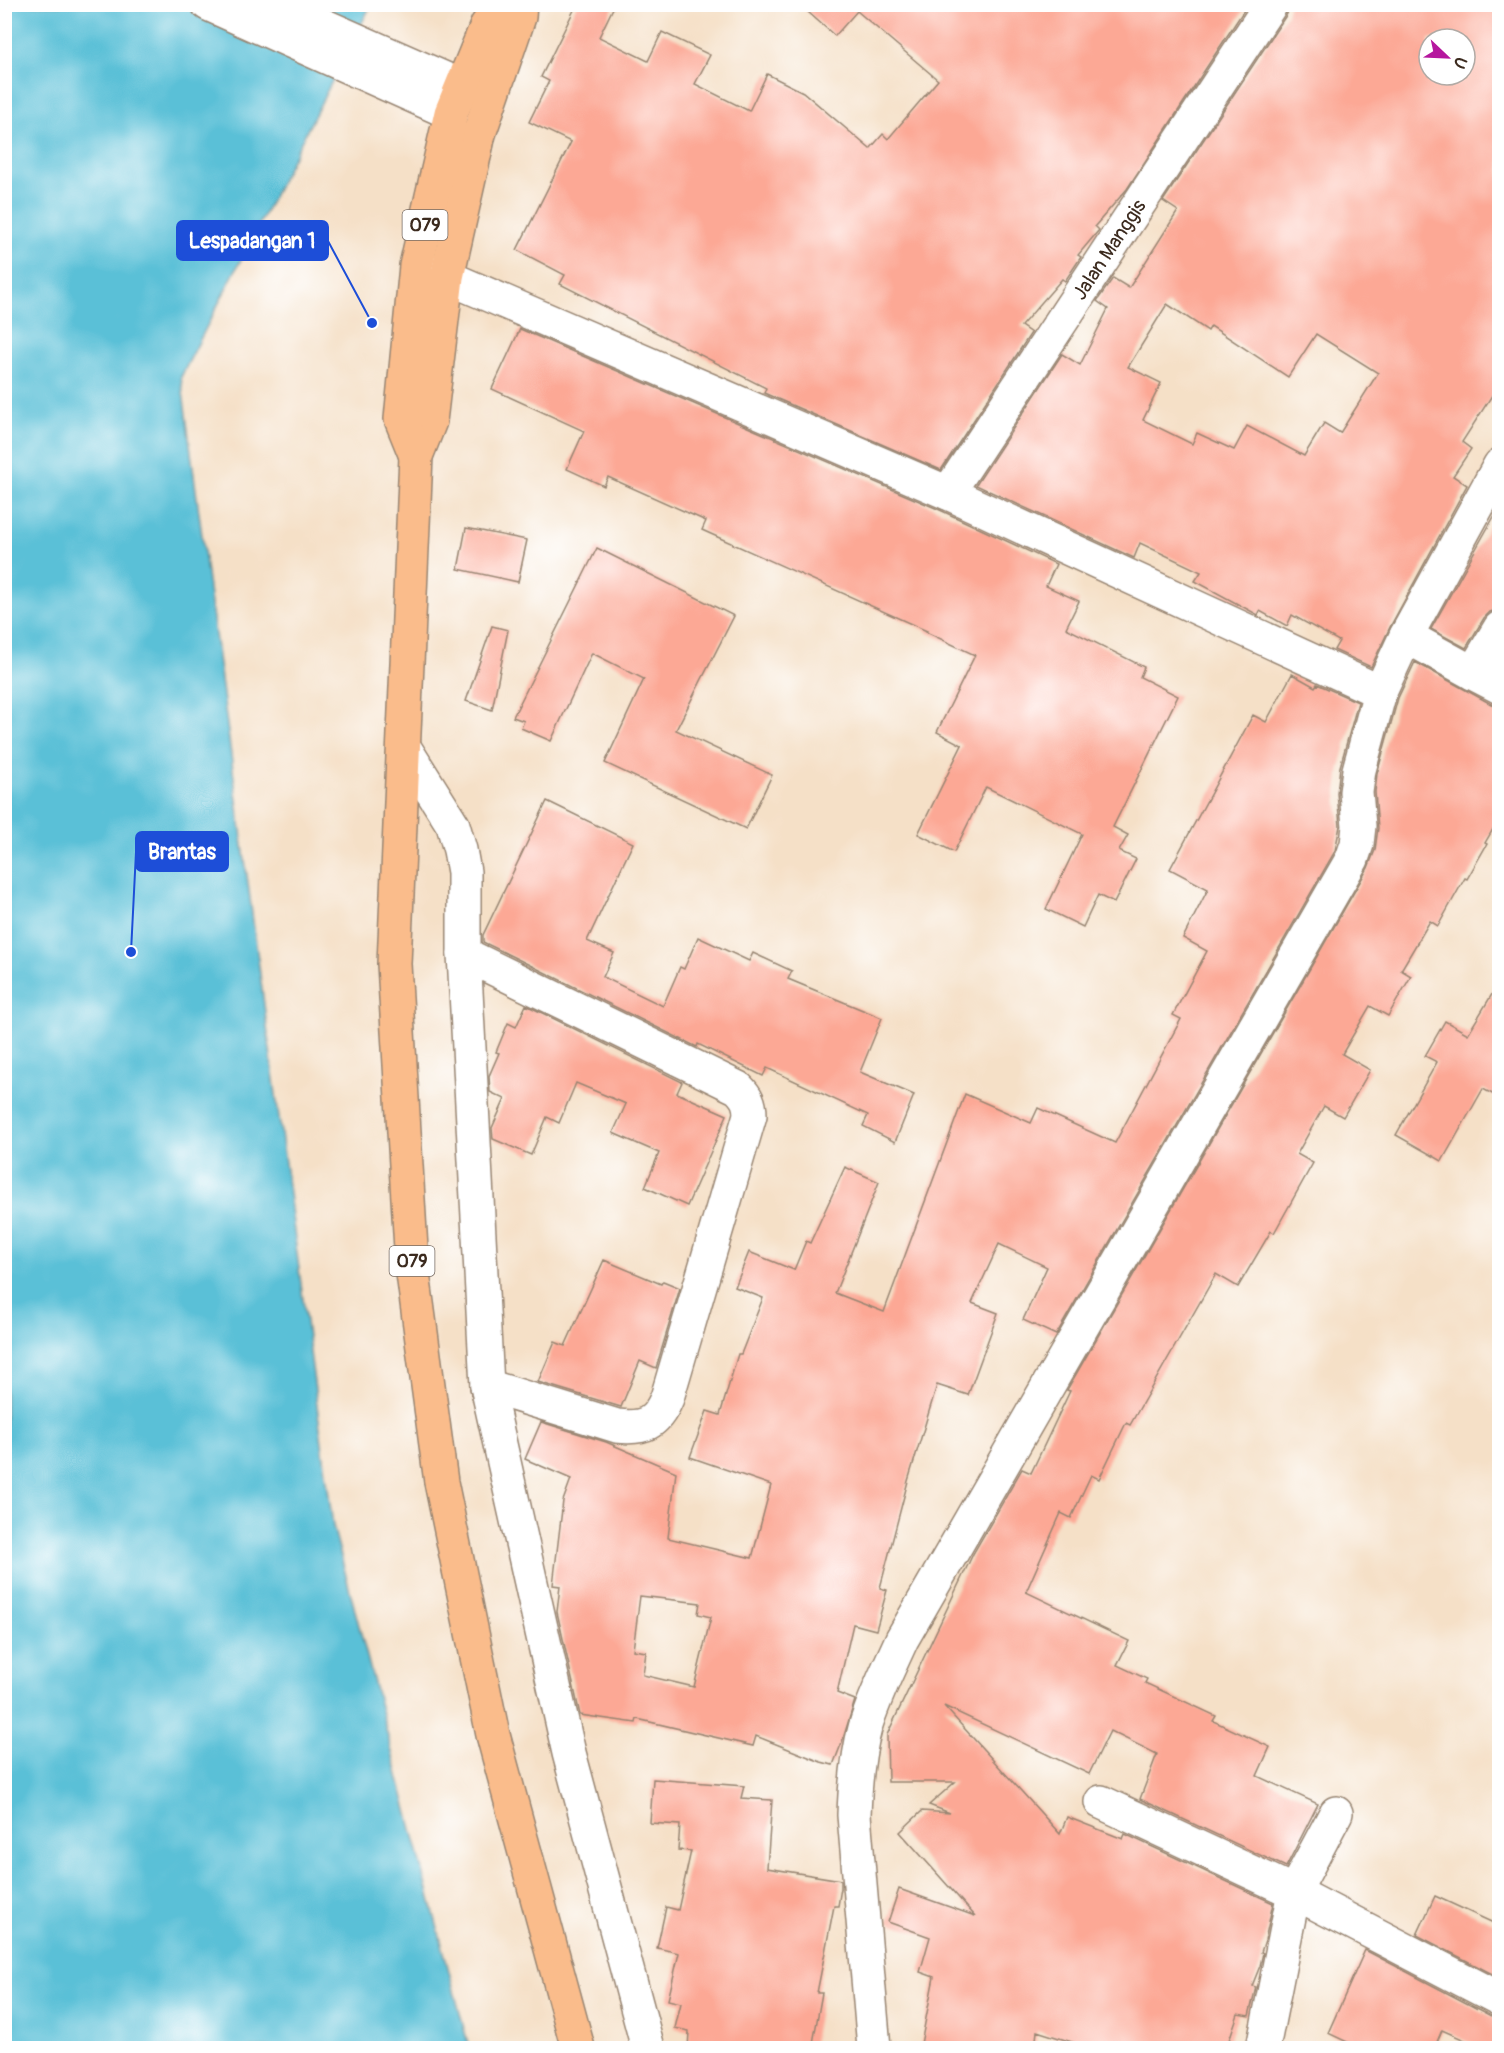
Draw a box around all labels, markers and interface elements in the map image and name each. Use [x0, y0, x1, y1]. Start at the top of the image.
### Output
north arrow [1417, 27, 1477, 87]
text: U [1448, 54, 1471, 72]
street label: Jalan Manggis [1067, 194, 1151, 304]
road number: 079 [402, 210, 448, 240]
callout: Lespadangan 1 [177, 221, 328, 260]
text: Lespadangan 1 [189, 228, 315, 255]
callout: Brantas [136, 832, 228, 871]
text: Brantas [148, 839, 217, 866]
road number: 079 [390, 1246, 434, 1276]

